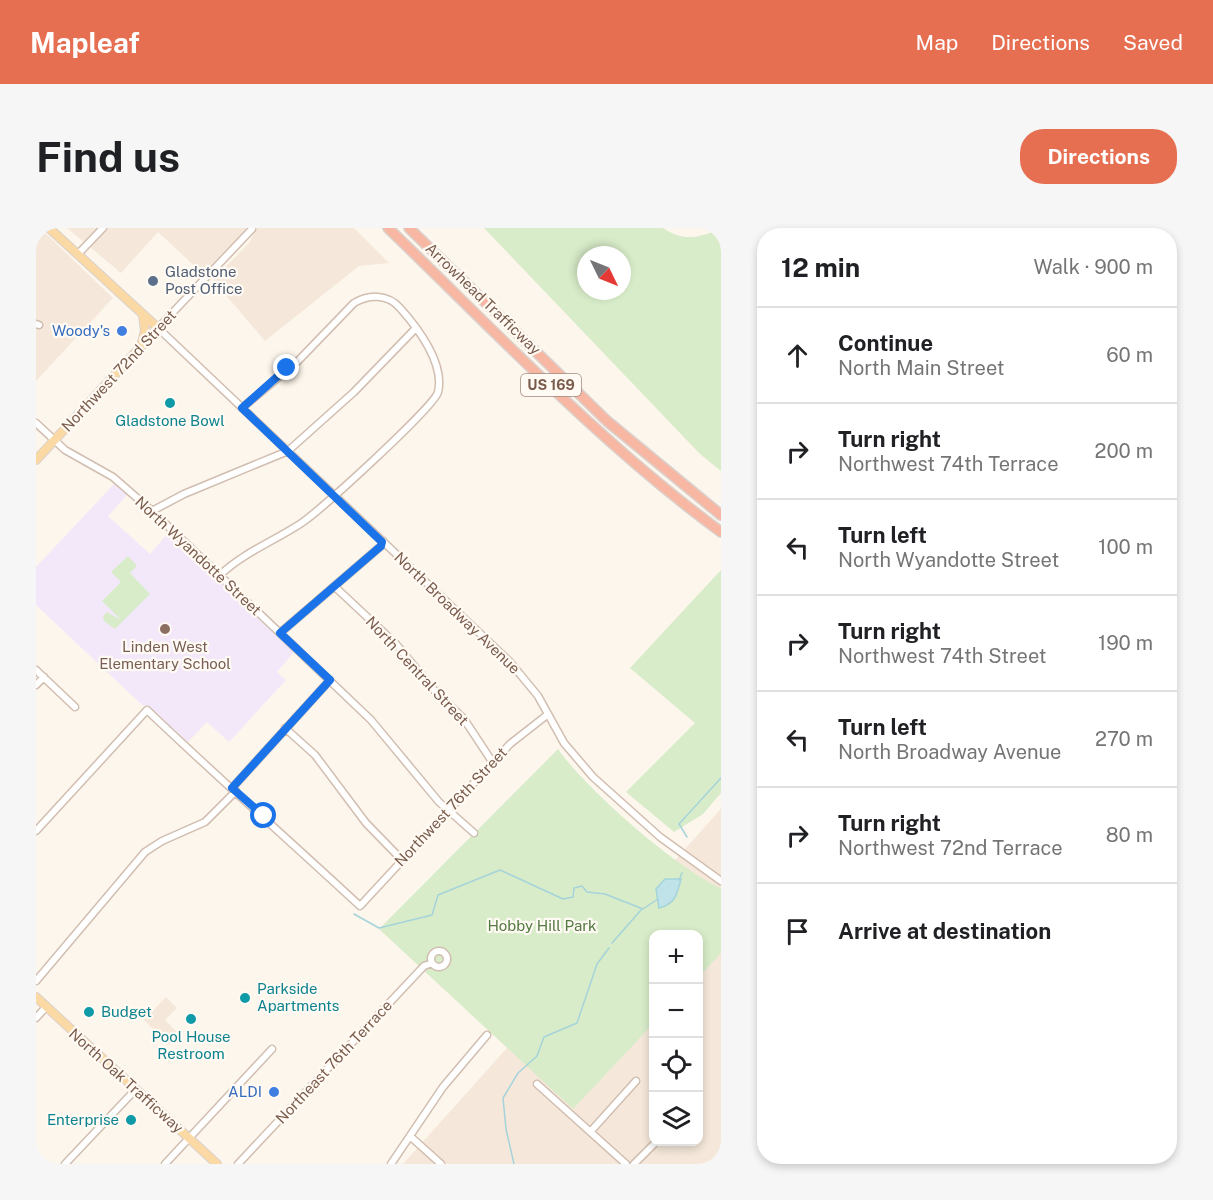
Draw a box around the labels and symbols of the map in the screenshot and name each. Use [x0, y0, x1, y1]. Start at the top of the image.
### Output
street label: Arrowhead Trafficway [422, 239, 544, 358]
north arrow [577, 246, 631, 300]
place label: Gladstone Post Office [165, 263, 243, 297]
marker: Gladstone Post Office [146, 274, 160, 288]
street label: Northwest 72nd Street [58, 306, 179, 435]
place label: Woody's [52, 322, 110, 339]
marker: Woody's [115, 324, 129, 338]
route end [273, 354, 299, 380]
road number: US 169 [521, 374, 581, 396]
marker: Gladstone Bowl [163, 396, 177, 410]
place label: Gladstone Bowl [115, 412, 225, 429]
street label: North Wyandotte Street [132, 493, 265, 619]
street label: North Broadway Avenue [391, 548, 524, 677]
street label: North Central Street [363, 613, 472, 729]
marker: Linden West Elementary School [158, 622, 172, 636]
place label: Linden West Elementary School [99, 638, 231, 672]
street label: Northwest 76th Street [391, 744, 510, 870]
route start [250, 802, 276, 828]
park label: Hobby Hill Park [487, 917, 597, 934]
place label: Parkside Apartments [257, 980, 339, 1014]
marker: Parkside Apartments [238, 991, 252, 1005]
street label: Northeast 76th Terrace [272, 997, 395, 1127]
place label: Budget [101, 1003, 152, 1020]
marker: Budget [82, 1005, 96, 1019]
marker: Pool House Restroom [184, 1012, 198, 1026]
street label: North Oak Trafficway [66, 1025, 187, 1136]
place label: Pool House Restroom [151, 1028, 231, 1062]
place label: ALDI [228, 1083, 262, 1100]
marker: ALDI [267, 1085, 281, 1099]
place label: Enterprise [47, 1111, 119, 1128]
marker: Enterprise [124, 1113, 138, 1127]

